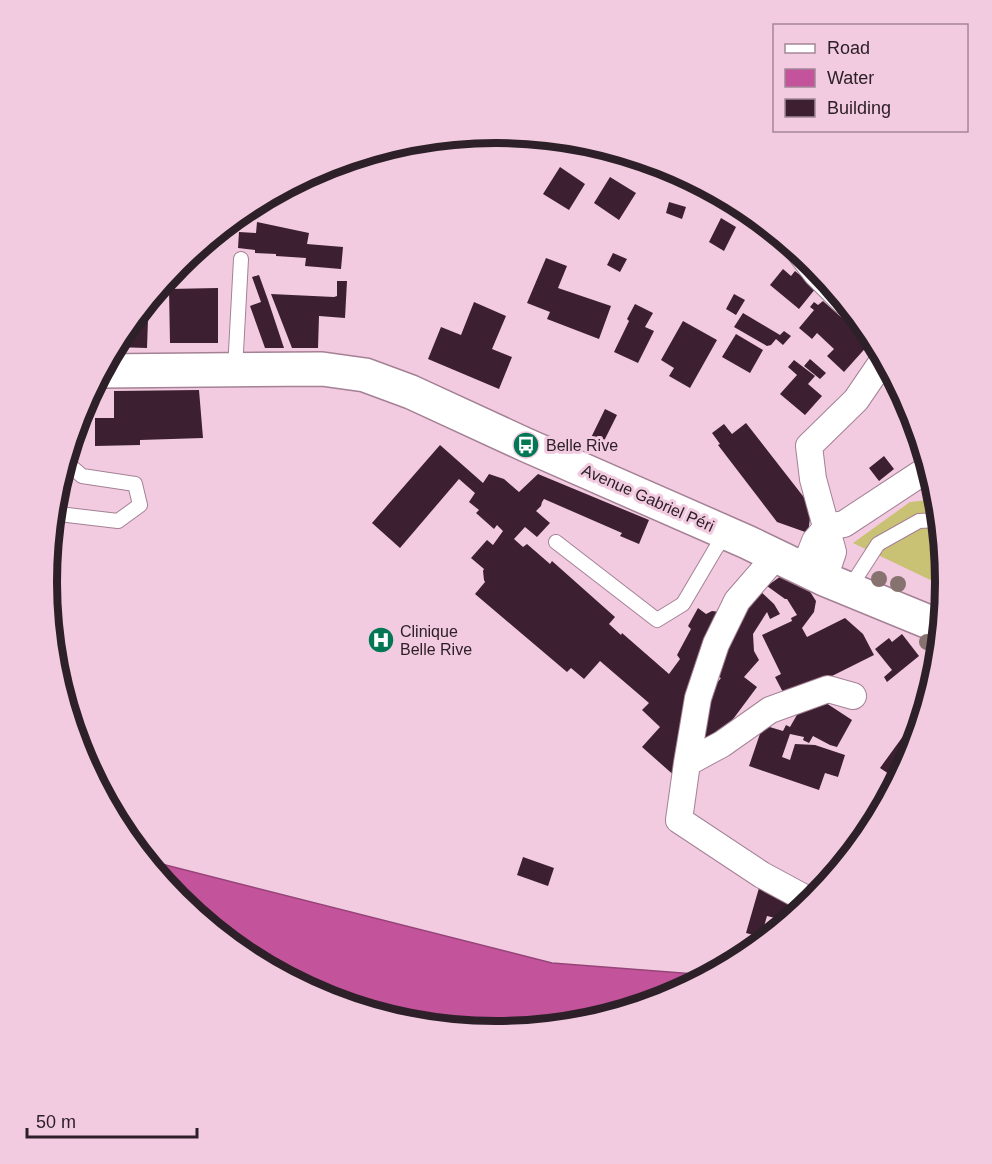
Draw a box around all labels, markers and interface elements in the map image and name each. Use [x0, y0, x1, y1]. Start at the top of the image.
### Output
legend [773, 24, 968, 132]
text: Road [827, 38, 870, 58]
text: Water [827, 68, 874, 88]
text: Building [827, 98, 891, 118]
bus stop icon: Belle Rive [511, 430, 541, 460]
place label: Belle Rive [546, 437, 618, 454]
street label: Avenue Gabriel Péri [579, 461, 717, 535]
place label: Clinique Belle Rive [400, 623, 472, 658]
hospital icon: Clinique Belle Rive [366, 625, 396, 655]
scale bar [27, 1101, 196, 1139]
text: 50 m [36, 1112, 76, 1132]

